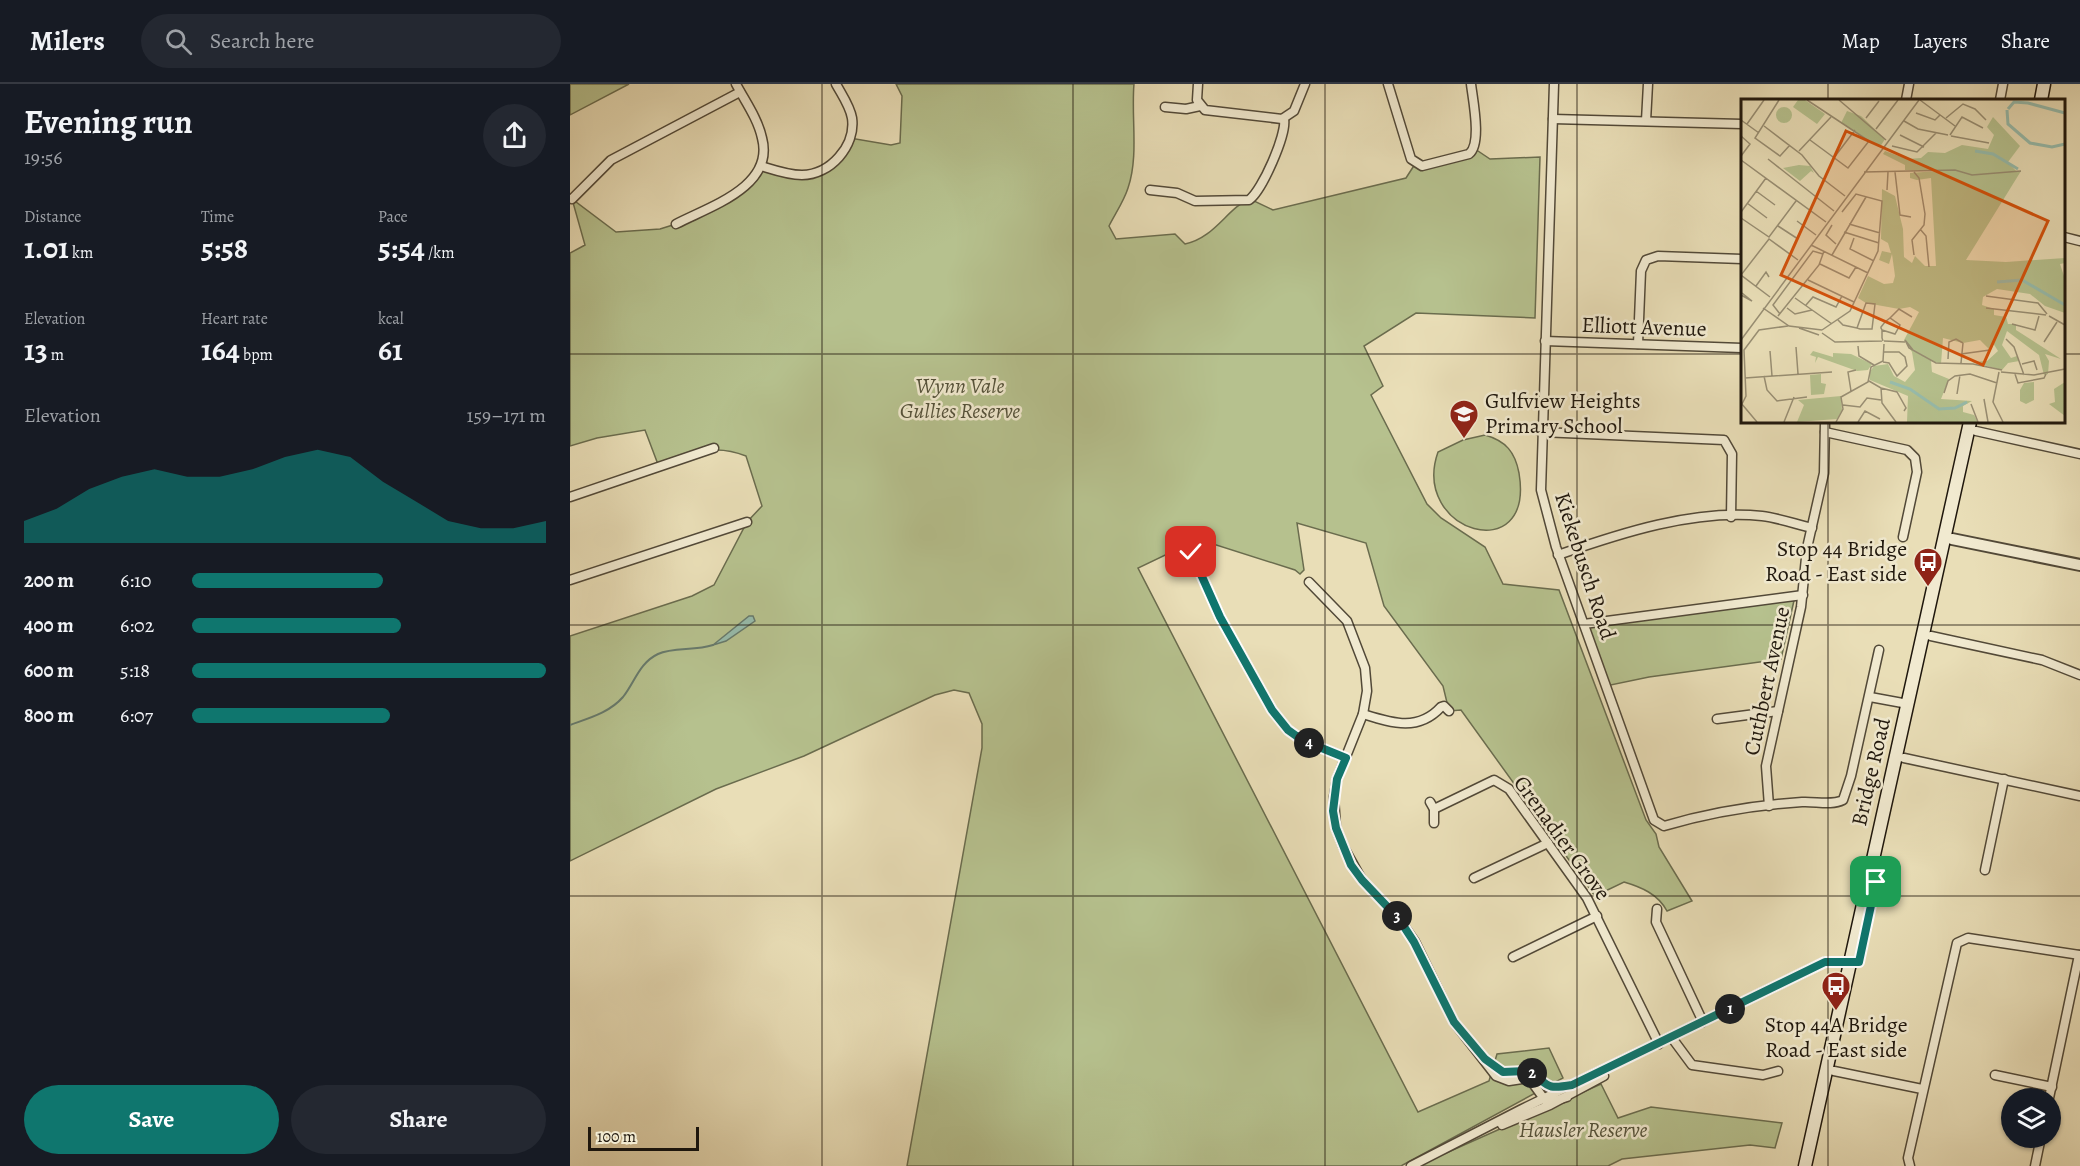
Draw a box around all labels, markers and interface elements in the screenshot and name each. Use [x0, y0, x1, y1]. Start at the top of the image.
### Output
search box [141, 14, 561, 68]
text: Milers [30, 22, 105, 60]
icon: search [162, 25, 195, 58]
text: Search here [210, 26, 314, 56]
text: Map [1841, 27, 1880, 55]
text: Layers [1913, 27, 1968, 55]
text: Share [2001, 27, 2050, 55]
text: Evening run [24, 99, 193, 144]
inset map [1741, 99, 2065, 423]
button: share [483, 104, 546, 167]
text: 19:56 [24, 144, 63, 171]
text: Distance [24, 206, 81, 228]
text: Time [201, 206, 234, 228]
text: Pace [378, 206, 408, 228]
text: 1.01 [24, 228, 69, 268]
text: 5:58 [201, 228, 248, 268]
text: 5:54 [378, 228, 425, 268]
text: km [69, 242, 93, 264]
text: /km [425, 242, 455, 264]
text: Elevation [24, 308, 85, 330]
text: Heart rate [201, 308, 268, 330]
text: kcal [378, 308, 404, 330]
street label: Elliott Avenue [1581, 310, 1707, 344]
text: 13 [24, 330, 48, 370]
text: 164 [201, 330, 240, 370]
text: 61 [378, 330, 403, 370]
text: m [48, 344, 64, 366]
text: bpm [240, 344, 273, 366]
park label: Wynn Vale Gullies Reserve [900, 371, 1020, 426]
place label: Gulfview Heights Primary School [1485, 386, 1641, 441]
school or university icon: Gulfview Heights Primary School [1448, 398, 1480, 440]
text: Elevation [24, 402, 101, 429]
text: 159–171 m [467, 402, 546, 429]
street label: Kiekebusch Road [1547, 488, 1623, 644]
pin [1165, 526, 1216, 577]
place label: Stop 44 Bridge Road - East side [1765, 534, 1907, 589]
icon: check [1174, 535, 1207, 568]
bus stop icon: Stop 44 Bridge Road - East side [1912, 546, 1944, 588]
text: 200 m [24, 567, 74, 594]
text: 6:10 [120, 567, 152, 594]
street label: Cuthbert Avenue [1737, 604, 1797, 758]
text: 400 m [24, 612, 74, 639]
text: 6:02 [120, 612, 154, 639]
text: 600 m [24, 657, 74, 684]
text: 5:18 [120, 657, 150, 684]
text: 800 m [24, 702, 74, 729]
text: 6:07 [120, 702, 153, 729]
street label: Bridge Road [1844, 715, 1898, 829]
pin: 4 [1294, 728, 1324, 758]
text: 4 [1305, 732, 1313, 754]
street label: Grenadier Grove [1506, 769, 1618, 907]
pin [1850, 856, 1901, 907]
icon: arrive [1859, 865, 1892, 898]
pin: 3 [1382, 901, 1412, 931]
text: 3 [1394, 905, 1400, 927]
bus stop icon: Stop 44A Bridge Road - East side [1820, 970, 1852, 1012]
pin: 1 [1715, 994, 1745, 1024]
text: 1 [1727, 998, 1733, 1020]
place label: Stop 44A Bridge Road - East side [1764, 1010, 1908, 1065]
pin: 2 [1517, 1058, 1547, 1088]
text: 2 [1528, 1062, 1536, 1084]
button: Save [24, 1085, 279, 1154]
button: Share [291, 1085, 546, 1154]
map controls [2001, 1088, 2061, 1148]
button: layers [2001, 1088, 2061, 1148]
park label: Hausler Reserve [1519, 1115, 1647, 1145]
scale bar [588, 1124, 699, 1152]
text: 100 m [597, 1126, 636, 1148]

